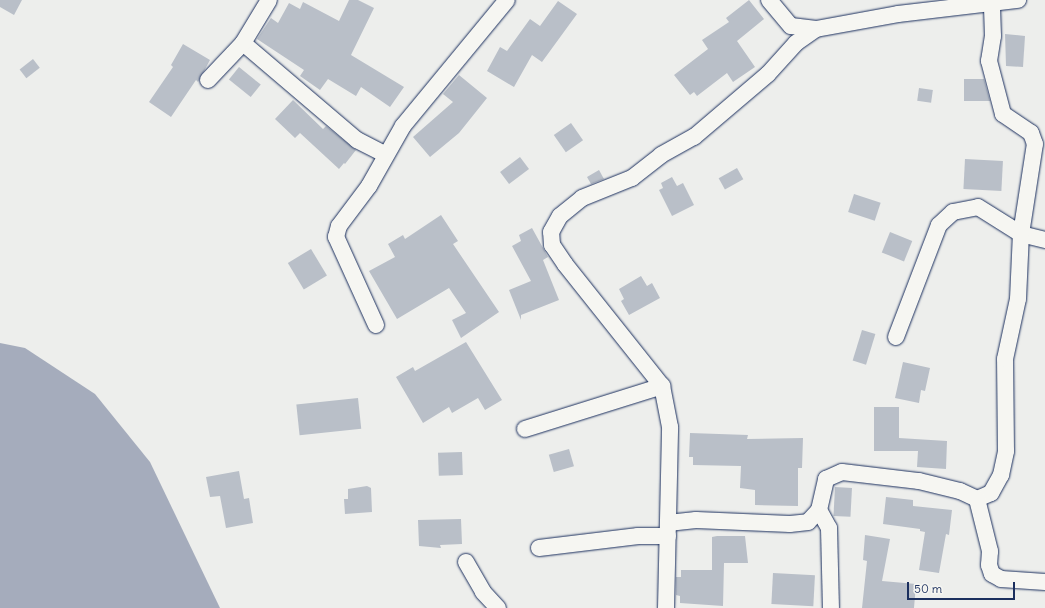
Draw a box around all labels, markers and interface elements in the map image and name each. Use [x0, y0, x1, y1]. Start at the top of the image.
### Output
scale bar [909, 574, 1017, 600]
text: 50 m [914, 581, 942, 596]

